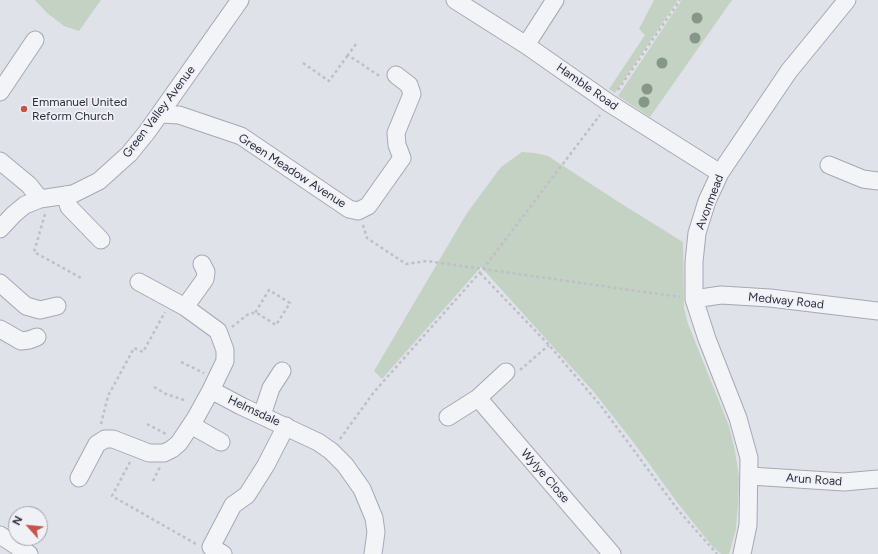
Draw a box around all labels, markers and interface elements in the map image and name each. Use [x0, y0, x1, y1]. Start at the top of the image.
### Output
street label: Hamble Road [553, 60, 621, 114]
street label: Green Valley Avenue [120, 63, 198, 161]
place label: Emmanuel United Reform Church [32, 95, 127, 123]
marker: Emmanuel United Reform Church [19, 104, 29, 114]
street label: Green Meadow Avenue [235, 131, 349, 211]
street label: Avonmead [693, 173, 727, 231]
street label: Medway Road [747, 290, 825, 312]
street label: Helmsdale [225, 393, 283, 429]
street label: Wylye Close [518, 446, 572, 506]
street label: Arun Road [785, 471, 843, 489]
north arrow [8, 506, 48, 546]
text: N [10, 514, 25, 528]

